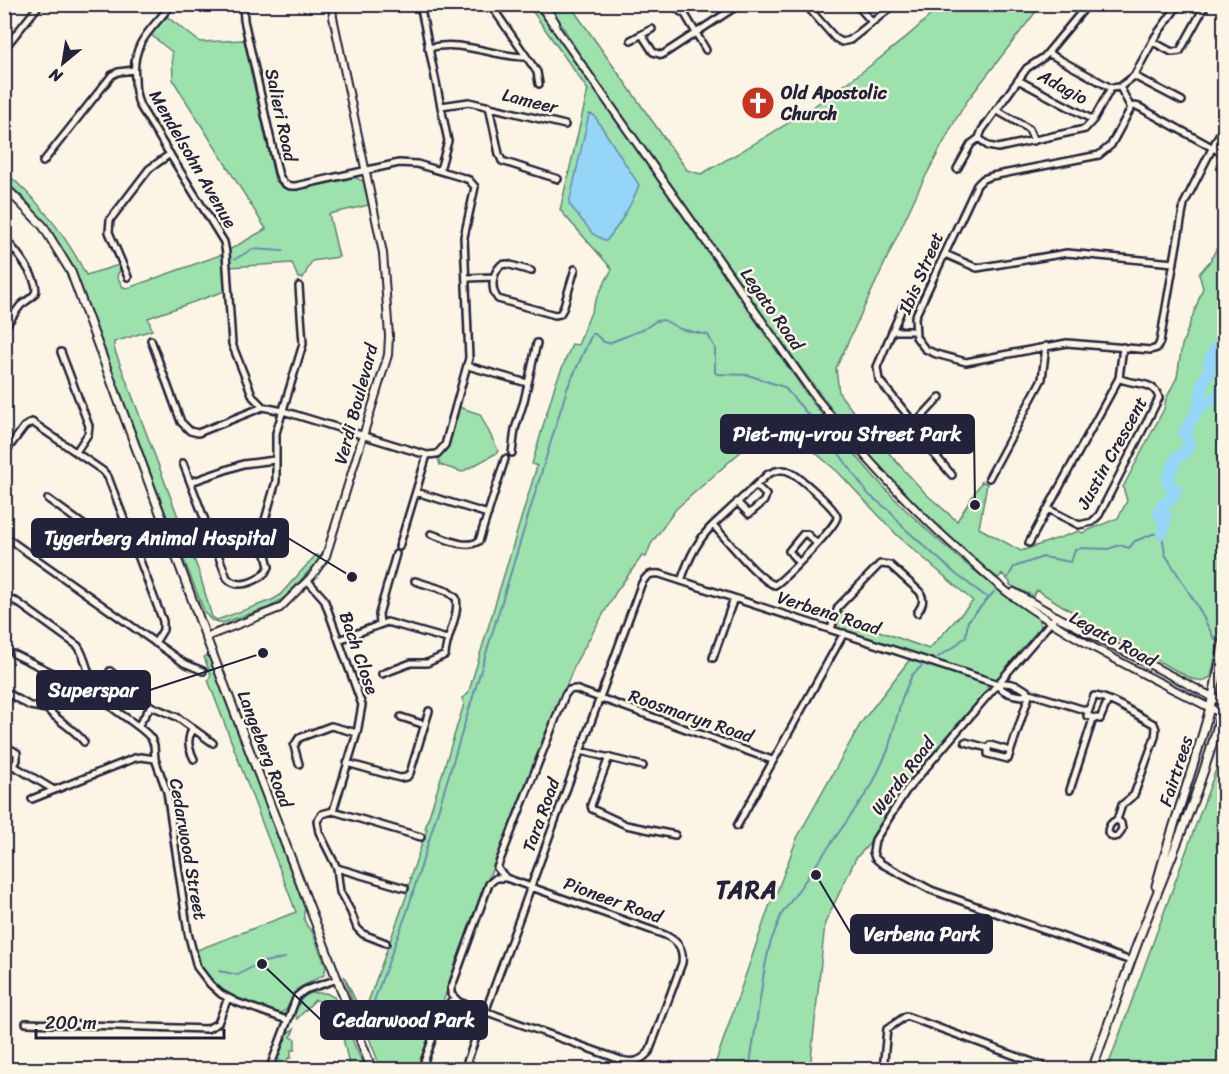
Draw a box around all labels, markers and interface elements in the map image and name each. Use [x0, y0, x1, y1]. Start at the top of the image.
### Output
north arrow [33, 33, 93, 93]
text: N [43, 60, 69, 91]
street label: Adagio [1031, 60, 1094, 114]
street label: Salieri Road [256, 65, 307, 166]
place label: Old Apostolic Church [780, 77, 888, 130]
street label: Lameer [499, 79, 563, 124]
street label: Mendelsohn Avenue [140, 83, 246, 235]
church icon: Old Apostolic Church [740, 85, 776, 121]
street label: Ibis Street [889, 227, 953, 320]
street label: Legato Road [731, 261, 813, 359]
street label: Verdi Boulevard [325, 339, 388, 468]
street label: Justin Crescent [1067, 390, 1156, 516]
callout: Piet-my-vrou Street Park [721, 415, 974, 453]
text: Piet-my-vrou Street Park [733, 417, 962, 452]
callout: Tygerberg Animal Hospital [32, 519, 288, 557]
text: Tygerberg Animal Hospital [44, 521, 277, 556]
street label: Verbena Road [773, 581, 886, 645]
street label: Legato Road [1063, 602, 1164, 677]
street label: Bach Close [330, 607, 388, 699]
callout: Superspar [37, 671, 150, 709]
text: Superspar [47, 673, 139, 708]
street label: Roosmaryn Road [624, 680, 759, 753]
street label: Langeberg Road [228, 686, 303, 814]
street label: Werda Road [863, 728, 944, 822]
street label: Fairtrees [1150, 731, 1203, 810]
street label: Tara Road [513, 772, 570, 857]
street label: Cedarwood Street [160, 776, 216, 923]
street label: Pioneer Road [559, 867, 668, 933]
district label: TARA [716, 869, 778, 911]
callout: Verbena Park [851, 915, 992, 953]
text: Verbena Park [864, 917, 981, 952]
callout: Cedarwood Park [321, 1001, 487, 1039]
scale bar [36, 1002, 224, 1040]
text: Cedarwood Park [332, 1003, 475, 1038]
text: 200 m [45, 1007, 97, 1039]

